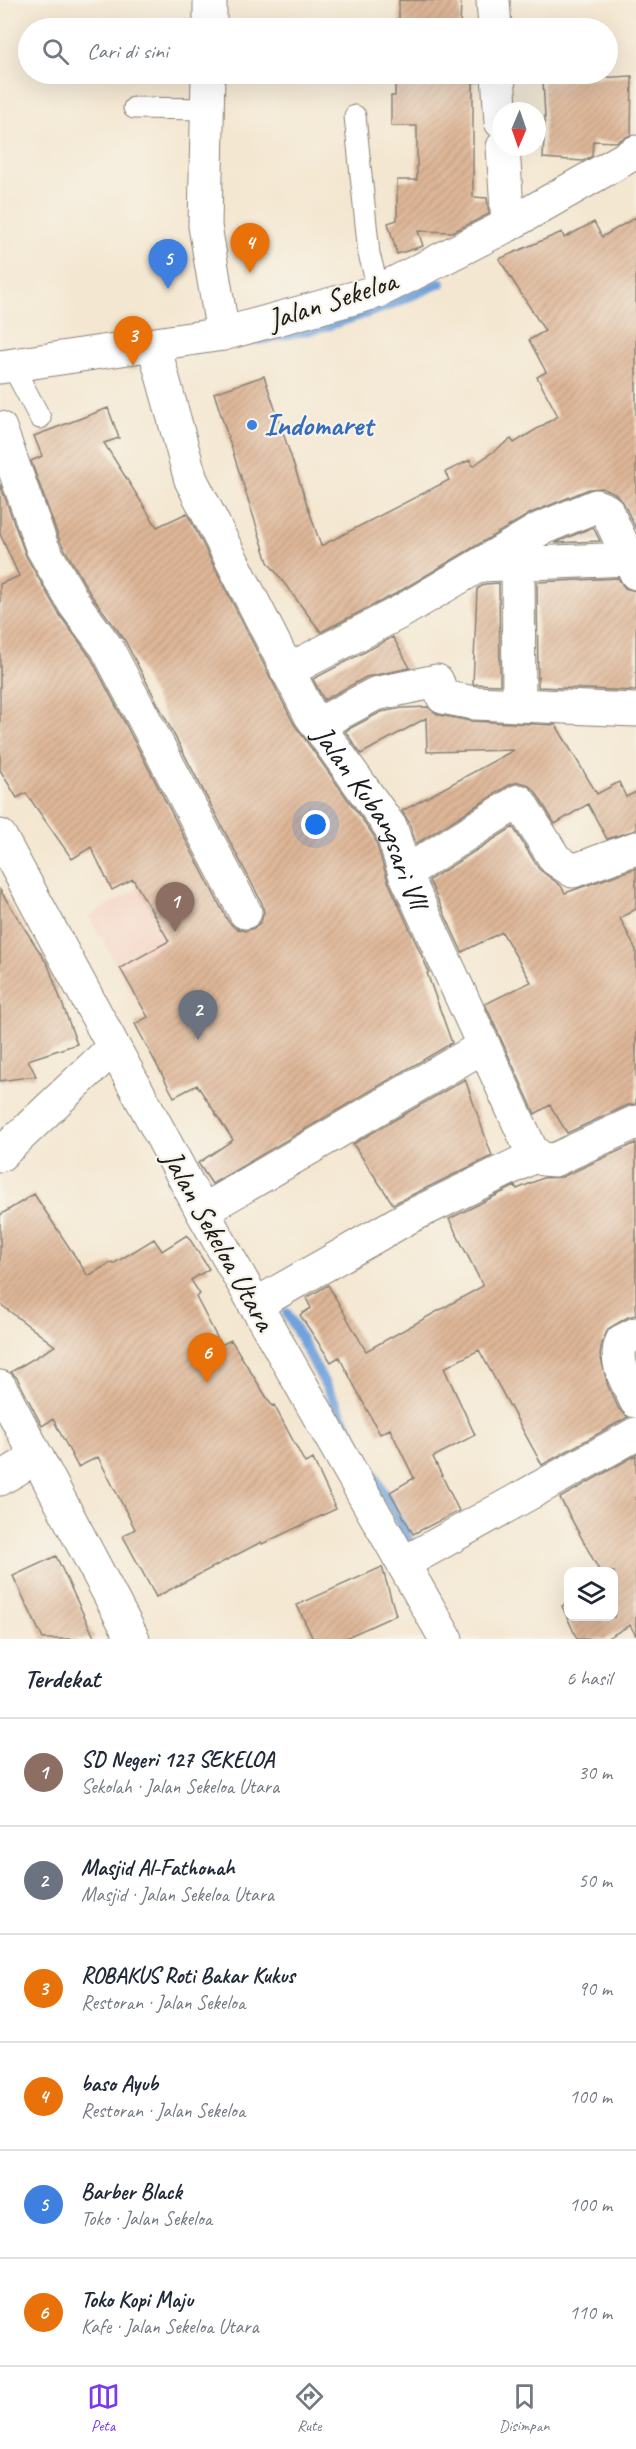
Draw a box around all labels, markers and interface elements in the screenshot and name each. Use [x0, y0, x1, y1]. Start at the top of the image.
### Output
search box [18, 18, 618, 84]
icon: search [39, 35, 72, 68]
text: Cari di sini [87, 37, 168, 65]
north arrow [492, 102, 546, 156]
pin: 4 [230, 224, 270, 273]
pin: 5 [148, 240, 188, 289]
street label: Jalan Sekeloa [261, 261, 404, 339]
pin: 3 [114, 316, 152, 366]
place label: Indomaret [264, 406, 376, 444]
marker: Indomaret [245, 418, 259, 432]
street label: Jalan Kubangsari Vll [303, 716, 439, 918]
your location [301, 810, 330, 839]
pin: 1 [156, 882, 195, 932]
pin: 2 [178, 990, 218, 1040]
street label: Jalan Sekeloa Utara [153, 1141, 285, 1339]
pin: 6 [188, 1334, 226, 1383]
map controls [564, 1567, 618, 1621]
button: layers [564, 1567, 618, 1621]
text: Terdekat [24, 1662, 100, 1695]
text: 6 hasil [566, 1666, 612, 1691]
text: SD Negeri 127 SEKELOA [81, 1746, 274, 1774]
text: 1 [39, 1760, 48, 1785]
text: 30 m [578, 1760, 612, 1785]
text: Sekolah · Jalan Sekeloa Utara [81, 1774, 279, 1799]
text: Masjid Al-Fathonah [81, 1854, 235, 1882]
text: 2 [39, 1868, 48, 1893]
text: 50 m [578, 1868, 612, 1893]
text: Masjid · Jalan Sekeloa Utara [81, 1882, 274, 1907]
text: ROBAKUS Roti Bakar Kukus [81, 1962, 295, 1990]
text: 3 [39, 1976, 48, 2001]
text: 90 m [578, 1976, 612, 2001]
text: Restoran · Jalan Sekeloa [81, 1990, 245, 2015]
text: baso Ayub [81, 2070, 158, 2098]
text: 4 [39, 2084, 48, 2109]
text: 100 m [569, 2084, 612, 2109]
text: Restoran · Jalan Sekeloa [81, 2098, 245, 2123]
text: Barber Black [81, 2178, 182, 2206]
text: 5 [39, 2192, 48, 2217]
text: 100 m [569, 2192, 612, 2217]
text: Toko · Jalan Sekeloa [81, 2206, 212, 2231]
text: Toko Kopi Maju [81, 2286, 193, 2314]
text: 6 [39, 2300, 48, 2325]
text: 110 m [569, 2300, 612, 2325]
text: Kafe · Jalan Sekeloa Utara [81, 2314, 258, 2339]
tab: Peta [87, 2380, 120, 2436]
tab: Rute [293, 2380, 326, 2436]
tab: Disimpan [499, 2380, 549, 2436]

